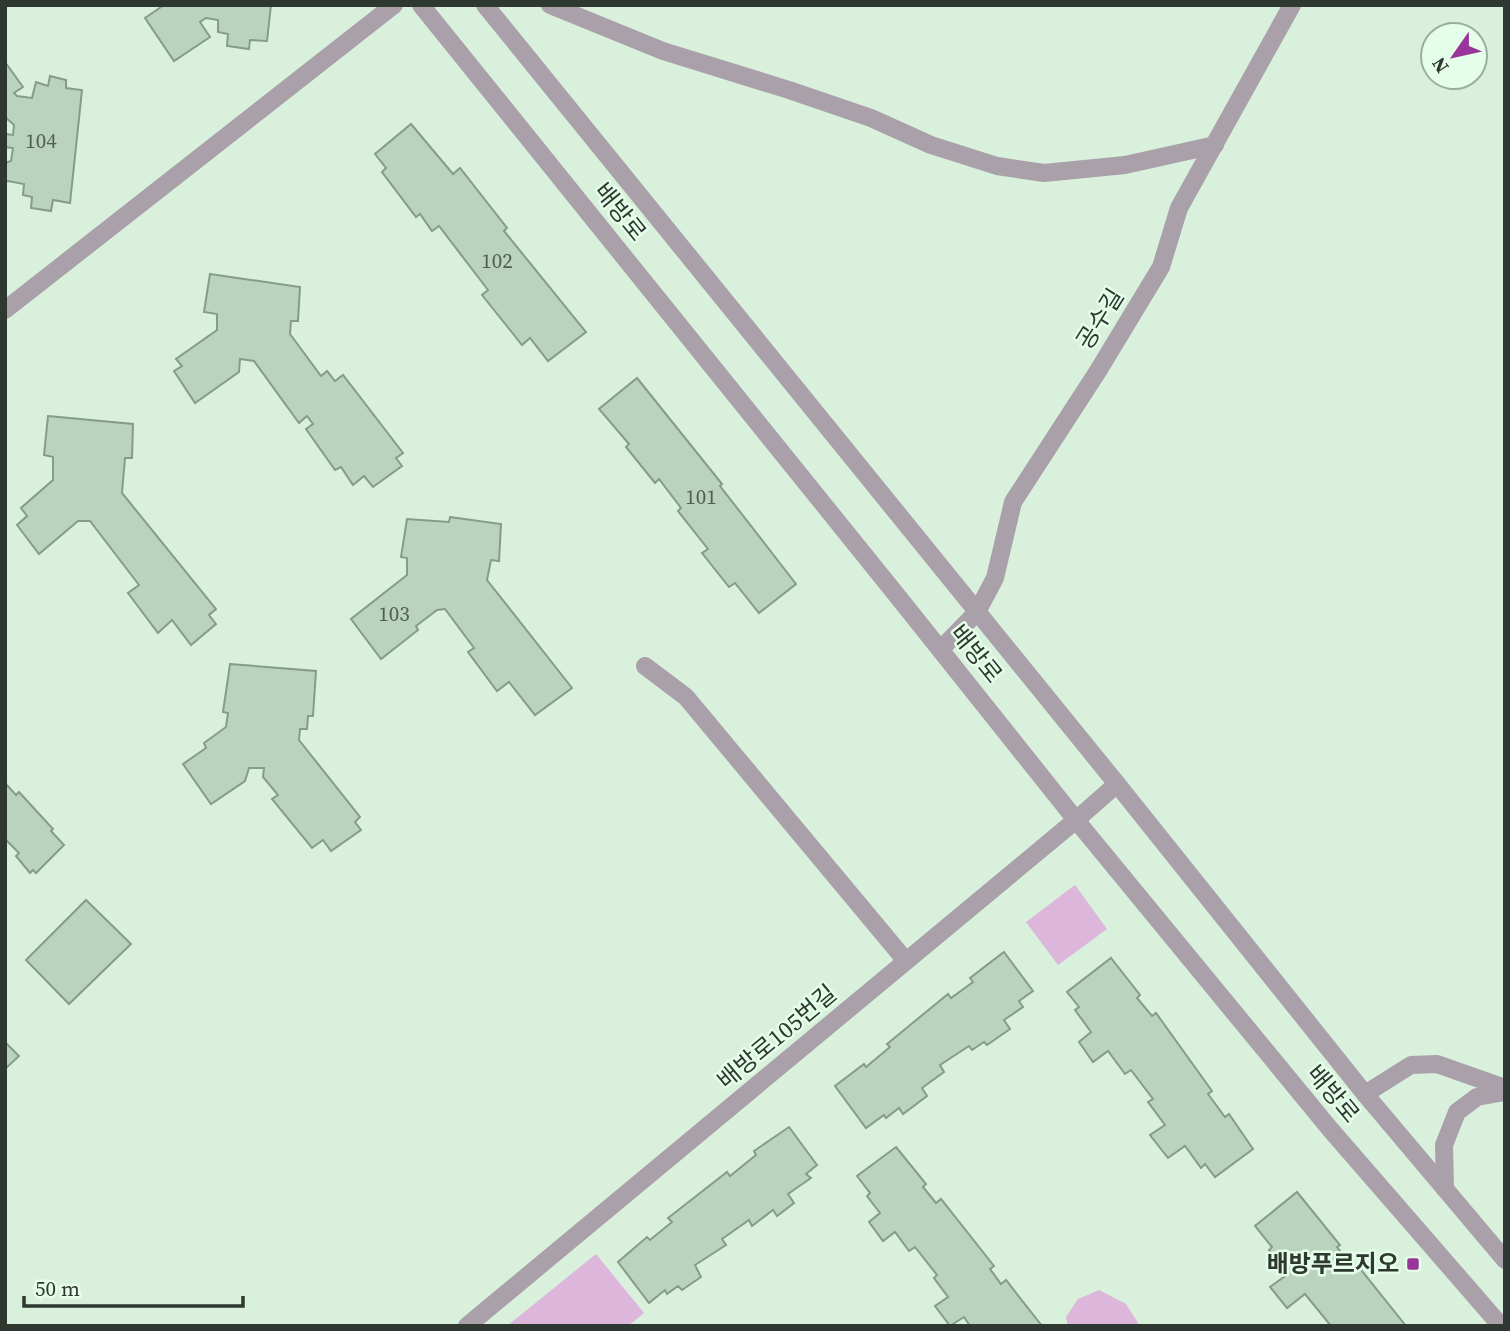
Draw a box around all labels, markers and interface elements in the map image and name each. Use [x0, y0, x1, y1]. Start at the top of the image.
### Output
north arrow [1419, 21, 1489, 91]
text: N [1425, 52, 1455, 79]
house number: 104 [25, 126, 57, 155]
street label: 배방로 [587, 176, 654, 248]
house number: 102 [481, 246, 513, 275]
street label: 공수길 [1068, 282, 1131, 356]
house number: 101 [685, 482, 717, 511]
house number: 103 [378, 599, 410, 628]
street label: 배방로 [943, 618, 1010, 690]
street label: 배방로105번길 [710, 977, 843, 1096]
street label: 배방로 [1299, 1058, 1367, 1130]
place label: 배방푸르지오 [1267, 1247, 1399, 1280]
marker: 배방푸르지오 [1405, 1256, 1421, 1272]
scale bar [24, 1264, 243, 1308]
text: 50 m [35, 1274, 80, 1303]

